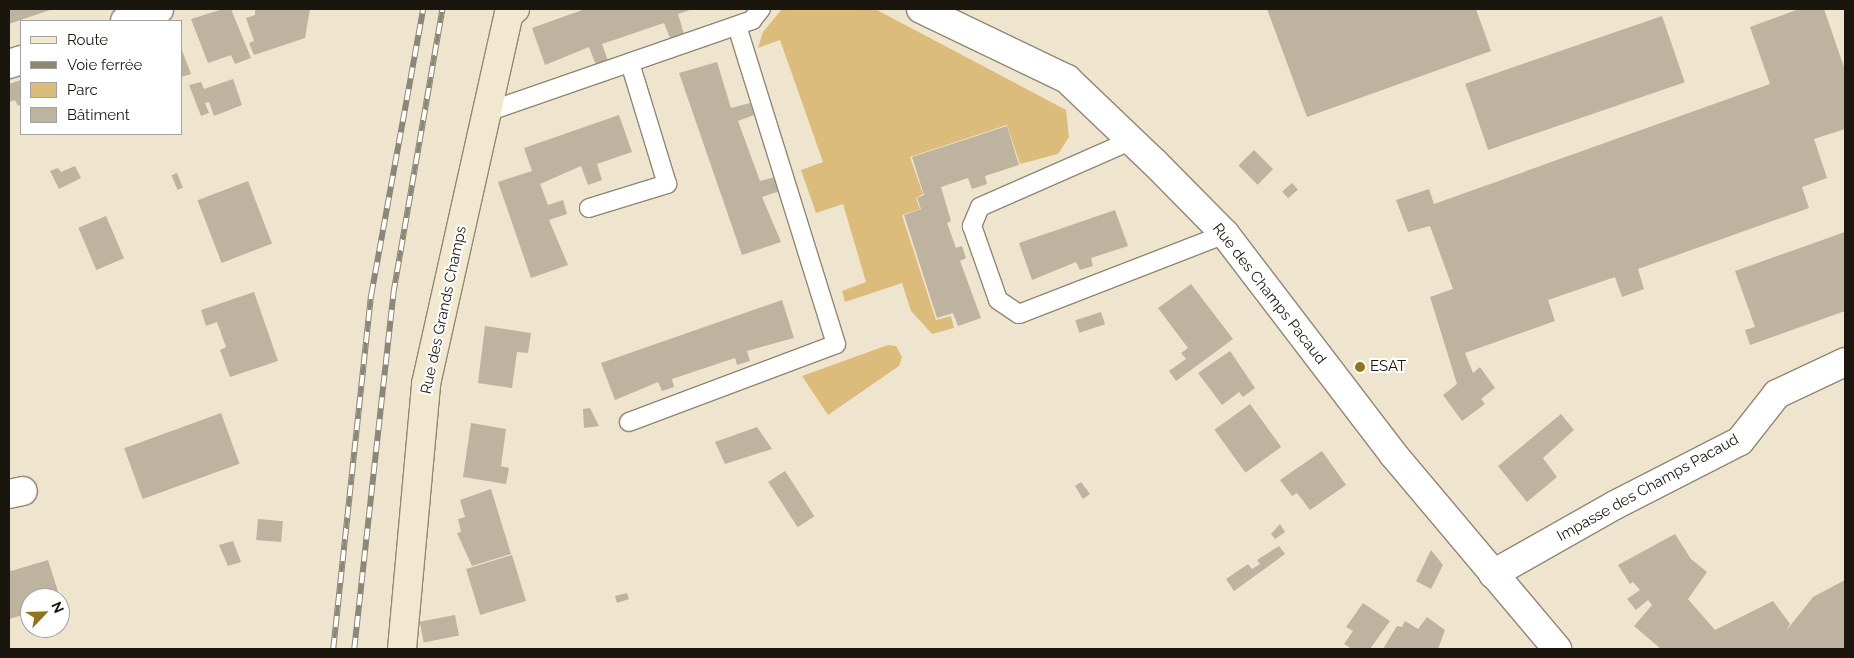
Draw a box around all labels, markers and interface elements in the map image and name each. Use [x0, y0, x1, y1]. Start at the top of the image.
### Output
legend [20, 20, 182, 135]
text: Route [67, 31, 108, 49]
text: Voie ferrée [67, 56, 142, 74]
text: Parc [67, 81, 98, 99]
text: Bâtiment [67, 106, 130, 124]
street label: Rue des Champs Pacaud [1208, 220, 1330, 368]
street label: Rue des Grands Champs [417, 224, 471, 396]
place label: ESAT [1370, 358, 1406, 376]
marker: ESAT [1354, 361, 1366, 373]
street label: Impasse des Champs Pacaud [1554, 431, 1742, 545]
north arrow [20, 588, 70, 638]
text: N [48, 599, 67, 615]

